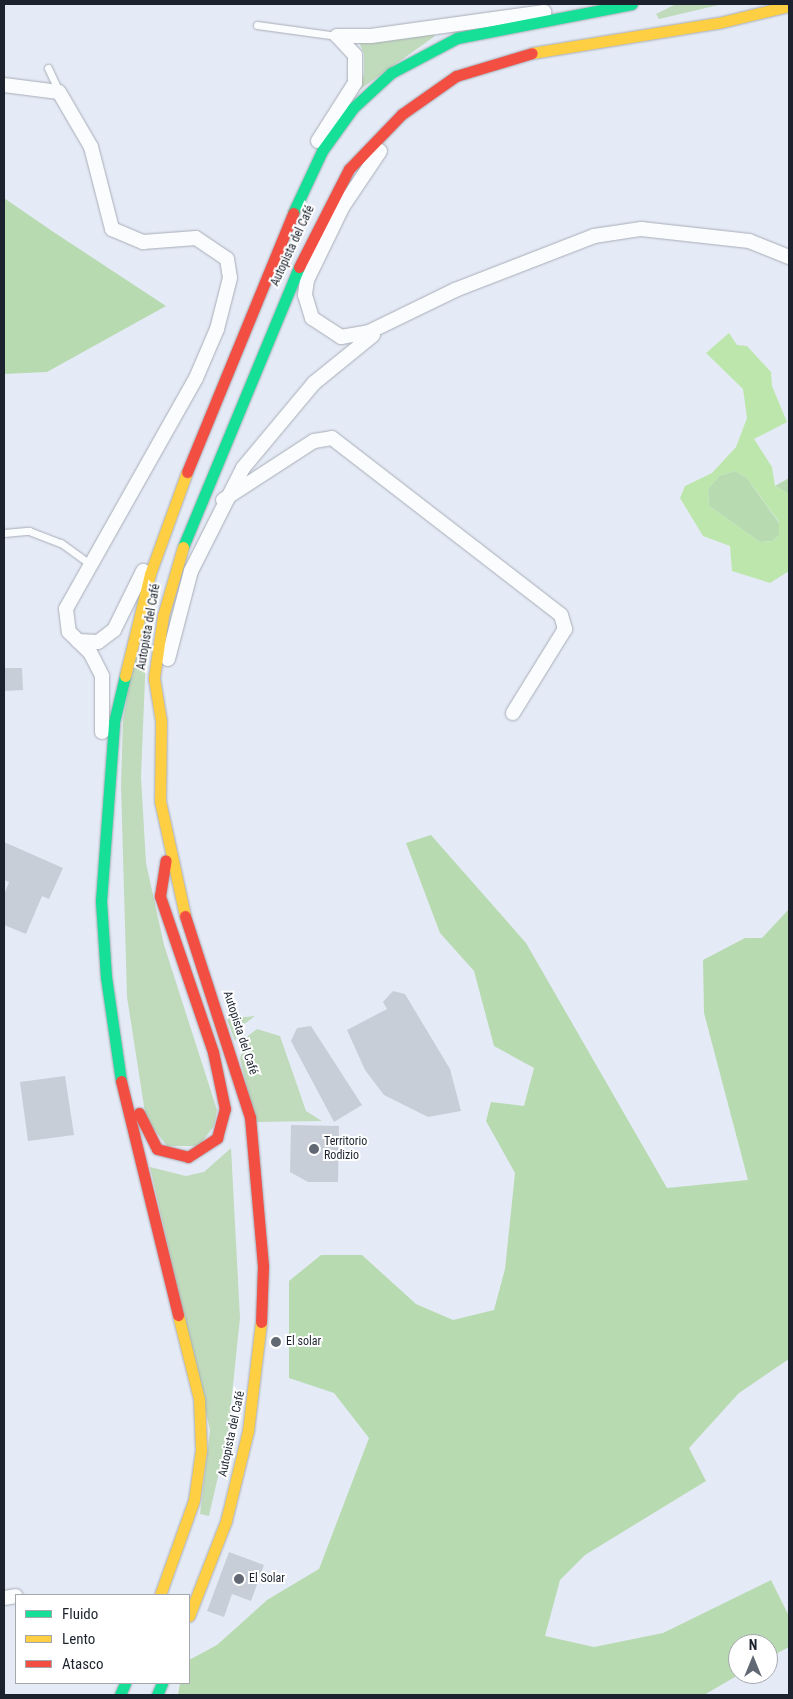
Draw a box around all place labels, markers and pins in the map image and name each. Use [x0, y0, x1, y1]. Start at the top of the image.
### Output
place label: Territorio Rodizio [324, 1135, 367, 1163]
marker: Territorio Rodizio [308, 1143, 320, 1155]
place label: El solar [286, 1335, 321, 1349]
marker: El solar [270, 1336, 282, 1348]
place label: El Solar [249, 1572, 285, 1586]
marker: El Solar [233, 1573, 245, 1585]

